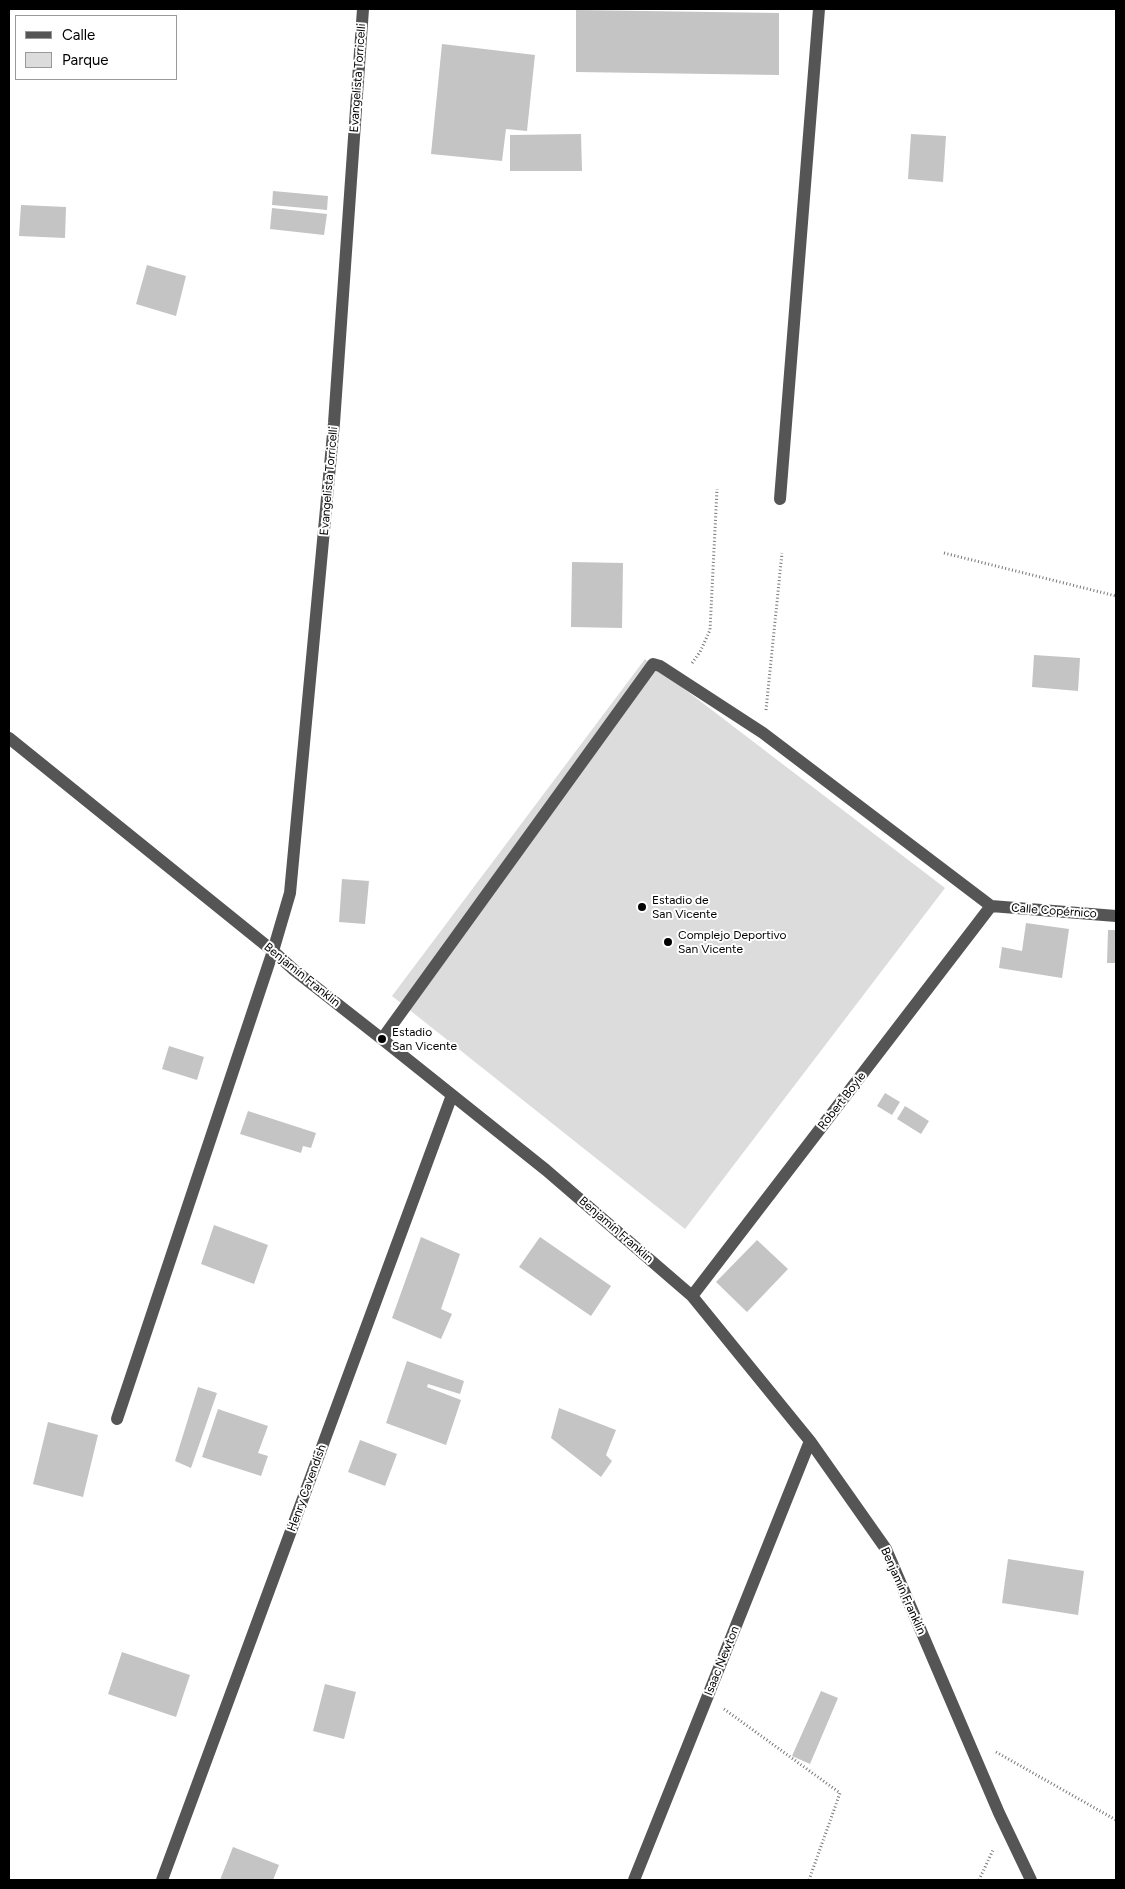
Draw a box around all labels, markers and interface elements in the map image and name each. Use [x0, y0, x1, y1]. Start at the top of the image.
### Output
legend [15, 15, 178, 80]
street label: Evangelista Torricelli [347, 23, 369, 133]
text: Calle [62, 26, 95, 44]
text: Parque [62, 51, 109, 69]
street label: Evangelista Torricelli [317, 426, 341, 536]
place label: Estadio de San Vicente [652, 893, 717, 921]
marker: Estadio de San Vicente [636, 901, 648, 913]
street label: Calle Copérnico [1011, 901, 1097, 921]
place label: Complejo Deportivo San Vicente [678, 928, 787, 956]
marker: Complejo Deportivo San Vicente [662, 936, 674, 948]
street label: Benjamín Franklin [261, 940, 343, 1010]
place label: Estadio San Vicente [392, 1025, 457, 1053]
marker: Estadio San Vicente [376, 1033, 388, 1045]
street label: Robert Boyle [815, 1069, 869, 1133]
street label: Benjamín Franklin [576, 1194, 656, 1266]
street label: Henry Cavendish [285, 1442, 329, 1534]
street label: Benjamín Franklin [877, 1545, 929, 1637]
street label: Isaac Newton [702, 1624, 742, 1698]

